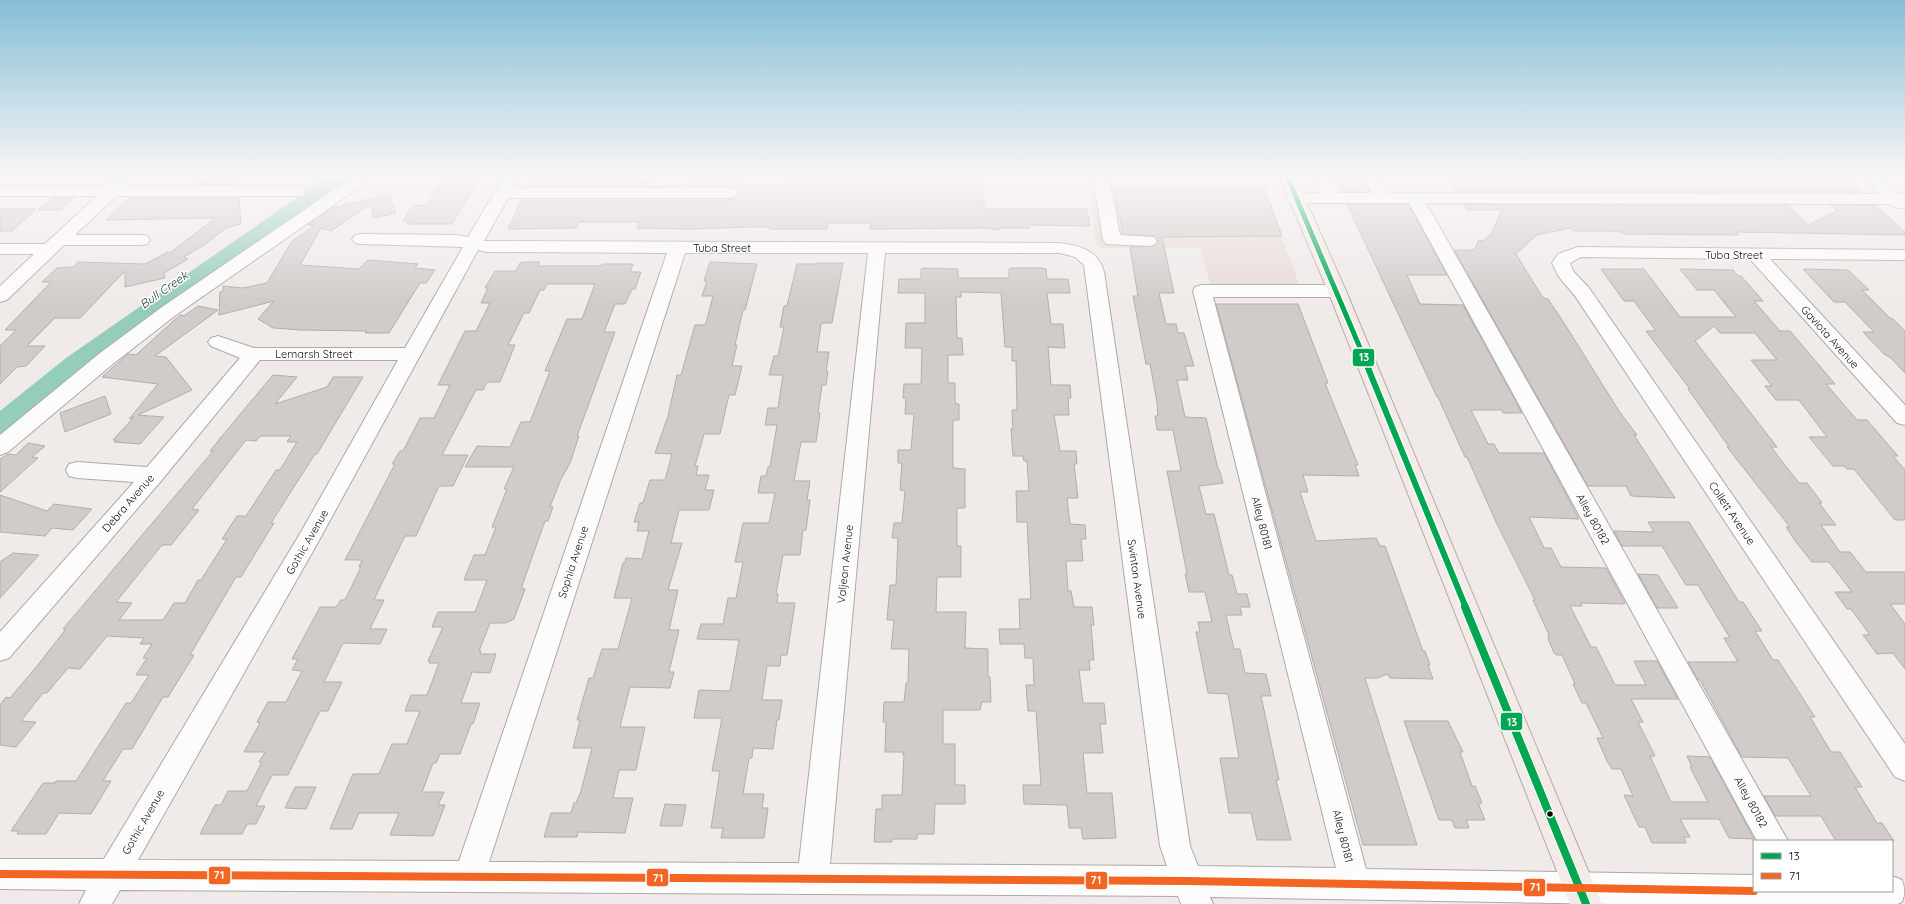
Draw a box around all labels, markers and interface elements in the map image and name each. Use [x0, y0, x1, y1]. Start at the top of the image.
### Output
street label: Tuba Street [693, 241, 751, 255]
street label: Tuba Street [1705, 248, 1763, 262]
water label: Bull Creek [137, 267, 192, 312]
street label: Gaviota Avenue [1798, 303, 1862, 371]
street label: Lemarsh Street [275, 347, 353, 361]
line badge: 13 [1352, 348, 1375, 367]
text: 13 [1359, 350, 1369, 364]
street label: Debra Avenue [99, 471, 157, 535]
street label: Collett Avenue [1706, 479, 1758, 547]
street label: Alley 80182 [1573, 491, 1613, 547]
street label: Alley 80181 [1249, 495, 1275, 551]
street label: Gothic Avenue [283, 507, 331, 577]
street label: Sophia Avenue [555, 524, 591, 600]
street label: Valjean Avenue [834, 524, 856, 604]
street label: Swinton Avenue [1124, 538, 1150, 620]
line badge: 13 [1500, 712, 1523, 731]
text: 13 [1507, 715, 1517, 729]
street label: Alley 80182 [1731, 774, 1771, 830]
street label: Gothic Avenue [119, 787, 167, 857]
street label: Alley 80181 [1330, 808, 1356, 864]
unlabelled marker [1545, 809, 1555, 819]
legend [1753, 840, 1893, 892]
text: 13 [1789, 848, 1800, 863]
line badge: 71 [208, 866, 231, 885]
text: 71 [214, 868, 224, 882]
line badge: 71 [646, 868, 669, 887]
text: 71 [1789, 868, 1800, 883]
text: 71 [653, 871, 663, 885]
line badge: 71 [1085, 871, 1108, 890]
text: 71 [1091, 873, 1101, 887]
line badge: 71 [1523, 878, 1546, 897]
text: 71 [1530, 880, 1540, 894]

